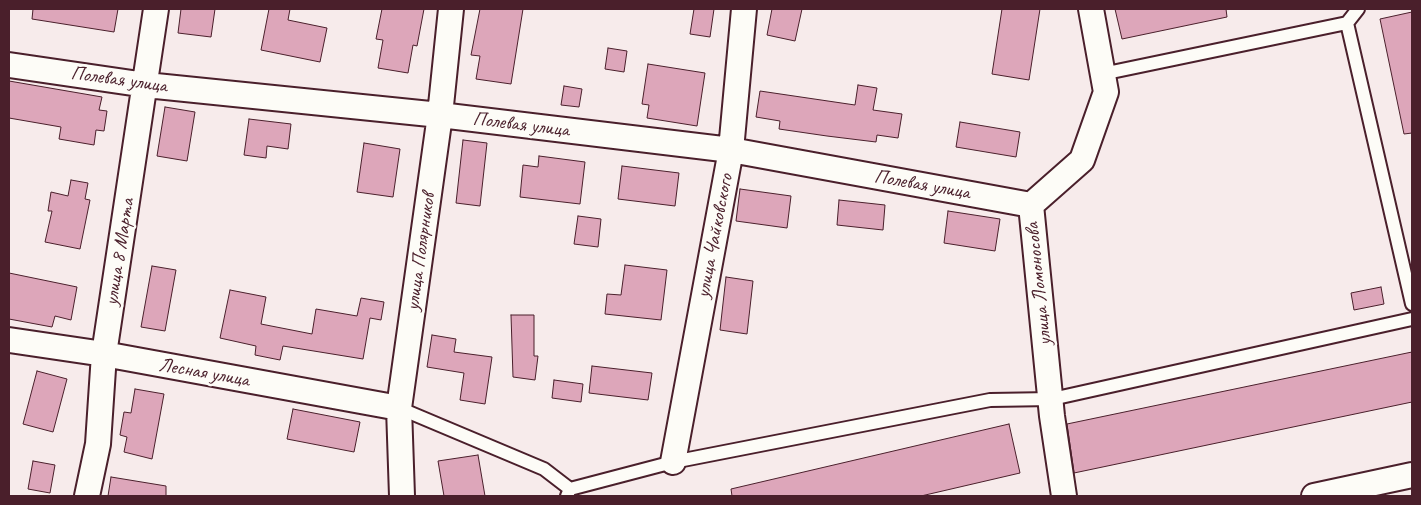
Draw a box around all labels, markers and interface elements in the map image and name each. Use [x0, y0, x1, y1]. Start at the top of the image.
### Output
street label: Полевая улица [69, 61, 169, 99]
street label: Полевая улица [471, 107, 571, 143]
street label: Полевая улица [872, 165, 972, 205]
street label: улица Чайковского [691, 172, 739, 300]
street label: улица Полярников [401, 192, 441, 312]
street label: улица 8 Марта [100, 197, 140, 307]
street label: улица Ломоносова [1021, 221, 1057, 347]
street label: Лесная улица [157, 353, 251, 393]

